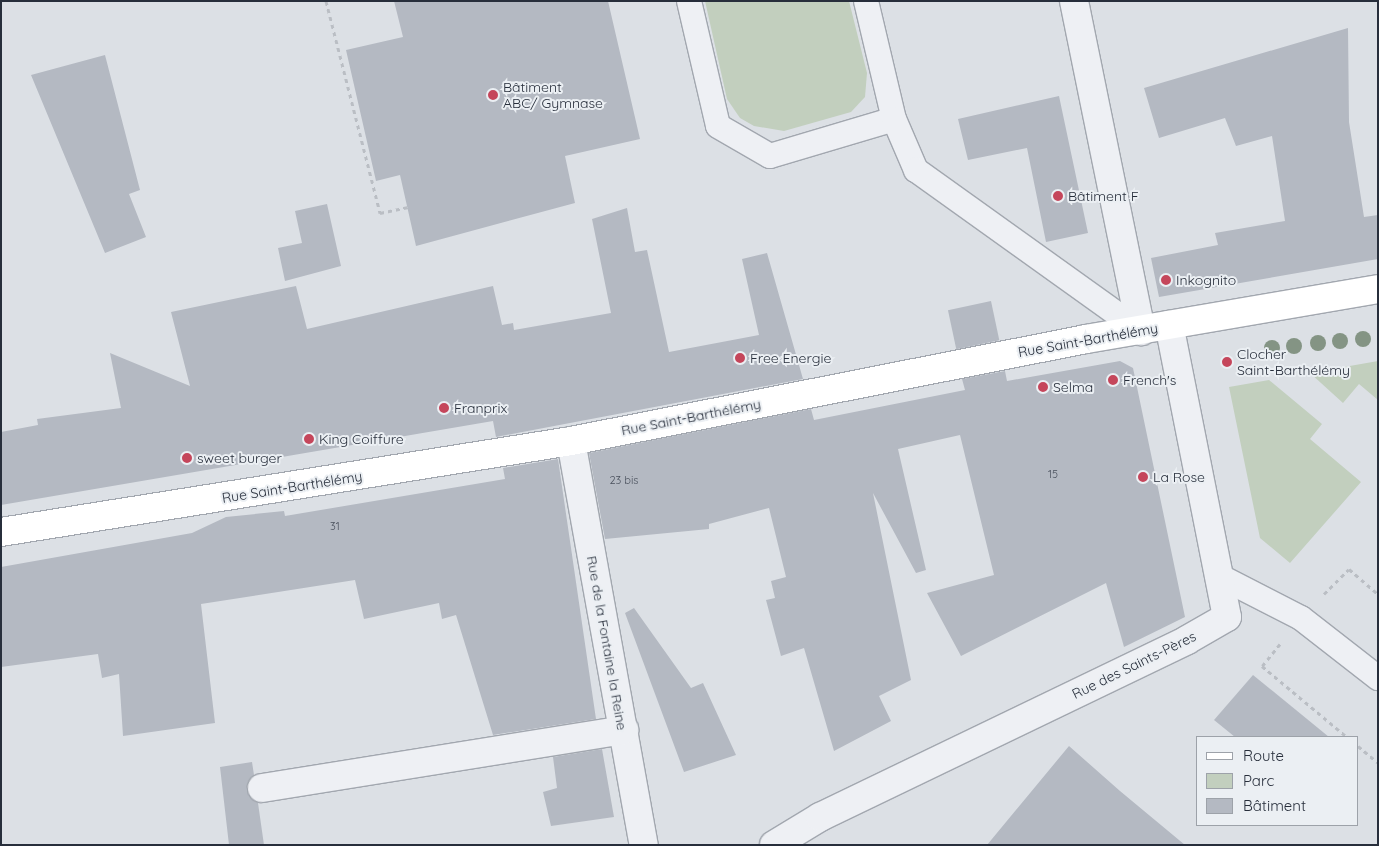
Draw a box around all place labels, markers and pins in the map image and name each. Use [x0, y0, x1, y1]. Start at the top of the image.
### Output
place label: Bâtiment ABC/ Gymnase [503, 79, 603, 111]
marker: Bâtiment ABC/ Gymnase [487, 89, 499, 101]
place label: Bâtiment F [1068, 188, 1139, 204]
marker: Bâtiment F [1052, 190, 1064, 202]
place label: Inkognito [1176, 272, 1236, 288]
marker: Inkognito [1160, 274, 1172, 286]
place label: Clocher Saint-Barthélémy [1237, 346, 1350, 378]
place label: Free Energie [750, 350, 831, 366]
marker: Free Energie [734, 352, 746, 364]
marker: Clocher Saint-Barthélémy [1221, 356, 1233, 368]
place label: French's [1123, 372, 1176, 388]
marker: French's [1107, 374, 1119, 386]
place label: Selma [1053, 379, 1093, 395]
marker: Selma [1037, 381, 1049, 393]
place label: Franprix [454, 400, 507, 416]
marker: Franprix [438, 402, 450, 414]
place label: King Coiffure [319, 431, 404, 447]
marker: King Coiffure [303, 433, 315, 445]
place label: sweet burger [197, 450, 282, 466]
marker: sweet burger [181, 452, 193, 464]
place label: La Rose [1153, 469, 1205, 485]
marker: La Rose [1137, 471, 1149, 483]

